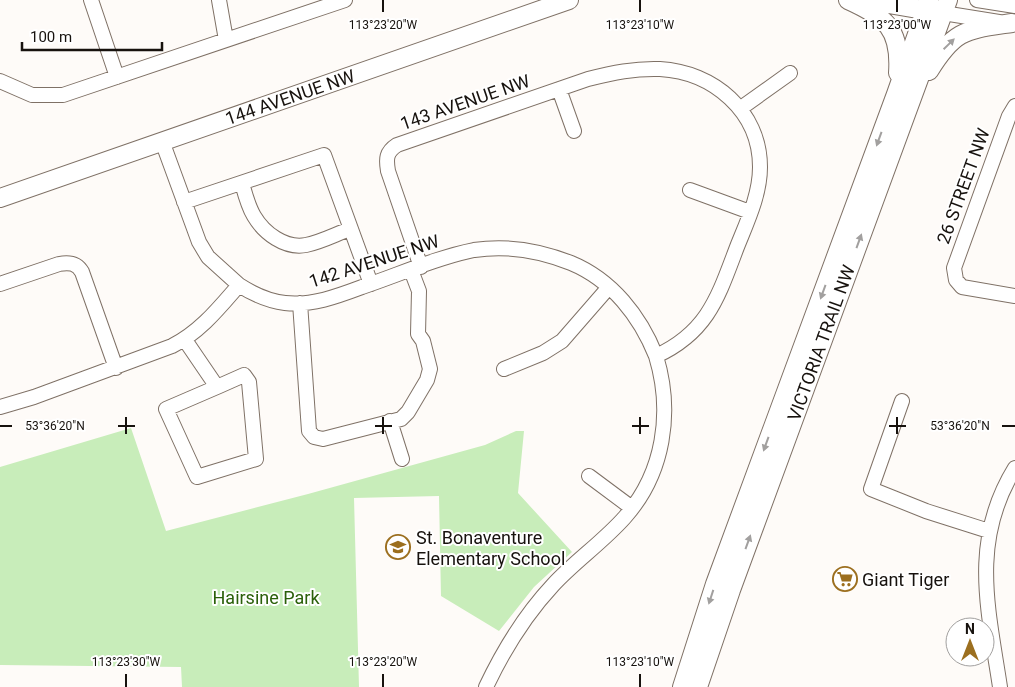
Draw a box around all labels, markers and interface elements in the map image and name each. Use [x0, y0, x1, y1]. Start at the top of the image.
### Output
text: 113°23'20"W [349, 18, 417, 32]
text: 113°23'10"W [606, 18, 674, 32]
text: 113°23'00"W [863, 18, 931, 32]
scale bar [22, 20, 162, 52]
text: 100 m [30, 28, 72, 46]
one-way arrow [942, 38, 954, 50]
street label: 144 AVENUE NW [223, 65, 357, 129]
street label: 143 AVENUE NW [398, 70, 532, 134]
street label: 26 STREET NW [932, 125, 994, 247]
one-way arrow [875, 132, 883, 147]
street label: 142 AVENUE NW [306, 230, 442, 292]
one-way arrow [856, 234, 863, 249]
street label: VICTORIA TRAIL NW [783, 262, 859, 424]
one-way arrow [819, 284, 826, 299]
text: 53°36'20"N [25, 419, 85, 433]
text: 53°36'20"N [930, 419, 990, 433]
one-way arrow [762, 437, 770, 452]
place label: St. Bonaventure Elementary School [416, 527, 565, 569]
school or university icon: St. Bonaventure Elementary School [385, 534, 411, 560]
one-way arrow [745, 534, 752, 549]
supermarket icon: Giant Tiger [832, 566, 858, 592]
place label: Giant Tiger [862, 569, 949, 590]
park label: Hairsine Park [213, 587, 320, 608]
one-way arrow [706, 589, 714, 604]
north arrow [945, 617, 995, 667]
text: N [965, 621, 975, 637]
text: 113°23'30"W [92, 655, 160, 669]
text: 113°23'20"W [349, 655, 417, 669]
text: 113°23'10"W [606, 655, 674, 669]

